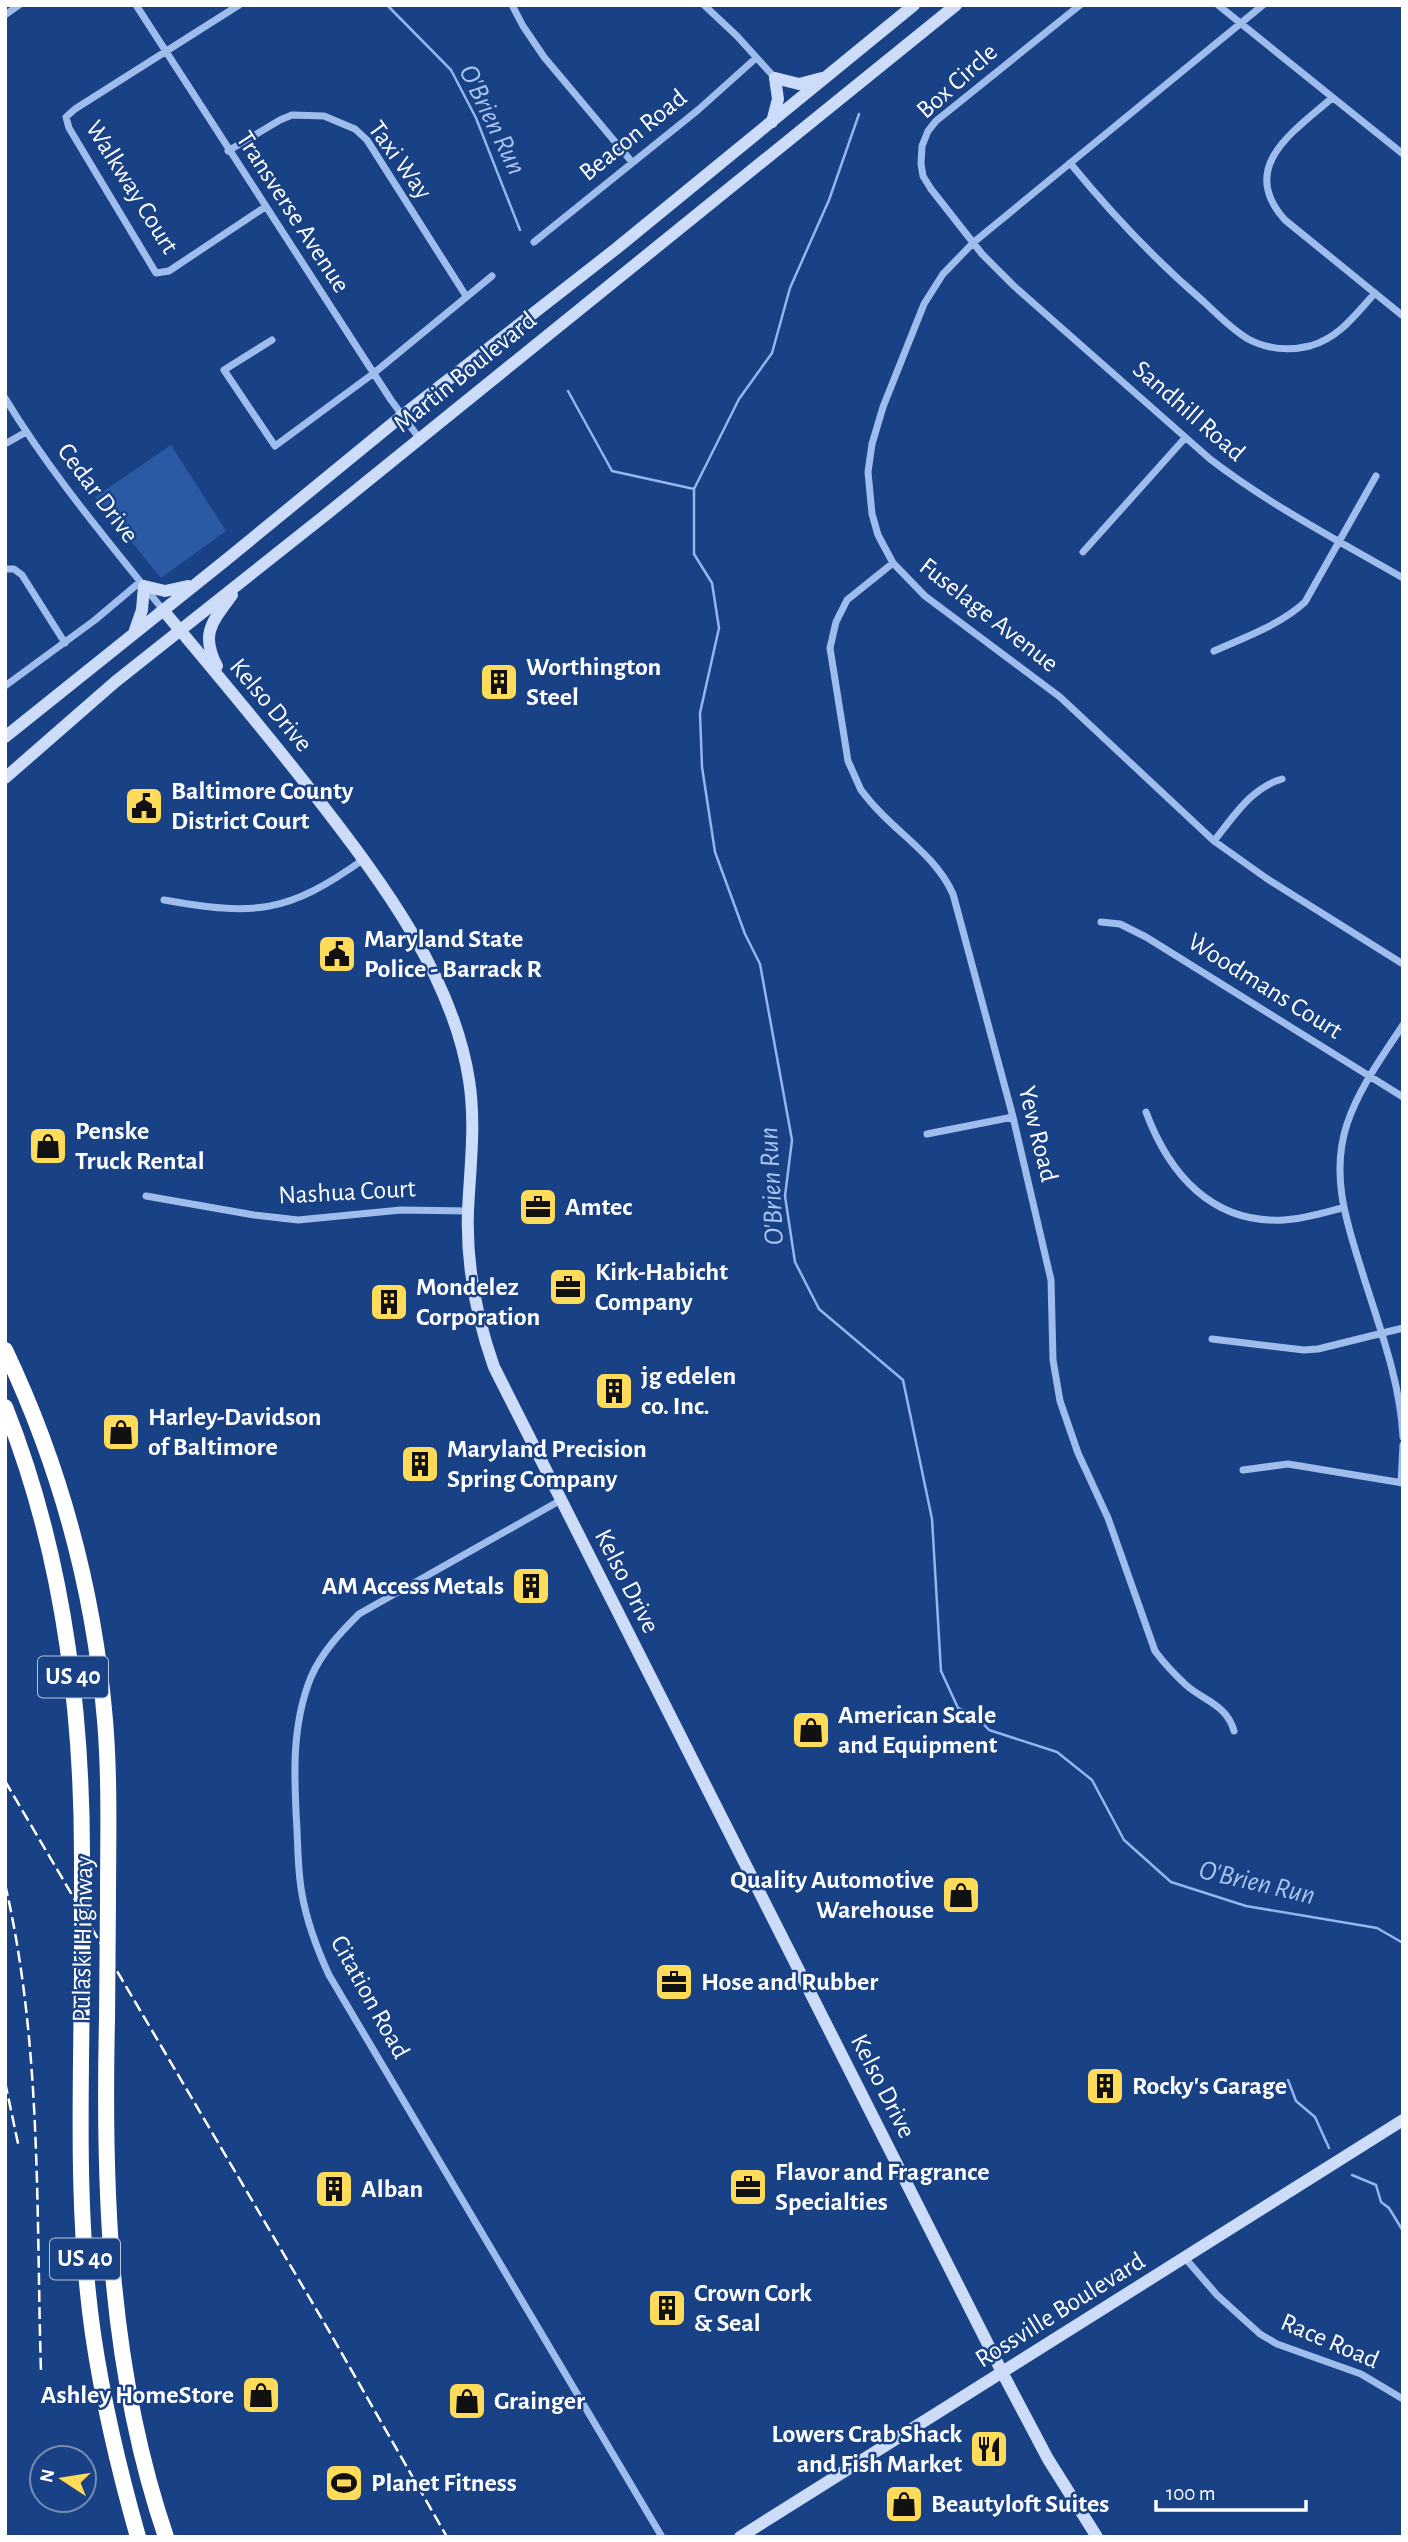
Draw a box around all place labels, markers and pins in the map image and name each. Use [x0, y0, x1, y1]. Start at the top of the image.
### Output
place label: Worthington Steel [526, 654, 661, 710]
building icon: Worthington Steel [478, 661, 520, 703]
place label: Baltimore County District Court [171, 778, 354, 834]
public building icon: Baltimore County District Court [123, 785, 165, 827]
place label: Maryland State Police - Barrack R [364, 926, 542, 982]
public building icon: Maryland State Police - Barrack R [316, 933, 358, 975]
place label: Penske Truck Rental [75, 1118, 205, 1174]
shop icon: Penske Truck Rental [27, 1125, 69, 1167]
office icon: Amtec [517, 1186, 559, 1228]
place label: Amtec [565, 1194, 632, 1220]
place label: Kirk-Habicht Company [595, 1259, 728, 1315]
office icon: Kirk-Habicht Company [547, 1266, 589, 1308]
place label: Mondelez Corporation [416, 1274, 540, 1330]
building icon: Mondelez Corporation [368, 1281, 410, 1323]
place label: jg edelen co. Inc. [641, 1363, 736, 1419]
building icon: jg edelen co. Inc. [593, 1370, 635, 1412]
place label: Harley-Davidson of Baltimore [148, 1404, 322, 1460]
shop icon: Harley-Davidson of Baltimore [100, 1411, 142, 1453]
place label: Maryland Precision Spring Company [447, 1436, 647, 1492]
building icon: Maryland Precision Spring Company [399, 1443, 441, 1485]
building icon: AM Access Metals [510, 1565, 552, 1607]
place label: AM Access Metals [322, 1573, 504, 1599]
place label: American Scale and Equipment [838, 1702, 998, 1758]
shop icon: American Scale and Equipment [790, 1709, 832, 1751]
place label: Quality Automotive Warehouse [730, 1867, 934, 1923]
shop icon: Quality Automotive Warehouse [940, 1874, 982, 1916]
office icon: Hose and Rubber [653, 1961, 695, 2003]
place label: Hose and Rubber [701, 1969, 878, 1995]
building icon: Rocky's Garage [1084, 2065, 1126, 2107]
place label: Rocky's Garage [1132, 2073, 1287, 2099]
place label: Flavor and Fragrance Specialties [775, 2159, 990, 2215]
office icon: Flavor and Fragrance Specialties [727, 2166, 769, 2208]
building icon: Alban [313, 2168, 355, 2210]
place label: Alban [361, 2176, 423, 2202]
place label: Crown Cork & Seal [694, 2280, 812, 2336]
building icon: Crown Cork & Seal [646, 2287, 688, 2329]
shop icon: Ashley HomeStore [240, 2374, 282, 2416]
shop icon: Grainger [446, 2380, 488, 2422]
place label: Ashley HomeStore [41, 2382, 234, 2408]
place label: Grainger [494, 2388, 585, 2414]
place label: Lowers Crab Shack and Fish Market [772, 2421, 962, 2477]
restaurant icon: Lowers Crab Shack and Fish Market [968, 2428, 1010, 2470]
sports icon: Planet Fitness [323, 2462, 365, 2504]
place label: Planet Fitness [371, 2470, 517, 2496]
shop icon: Beautyloft Suites [883, 2483, 925, 2525]
place label: Beautyloft Suites [931, 2491, 1109, 2517]

